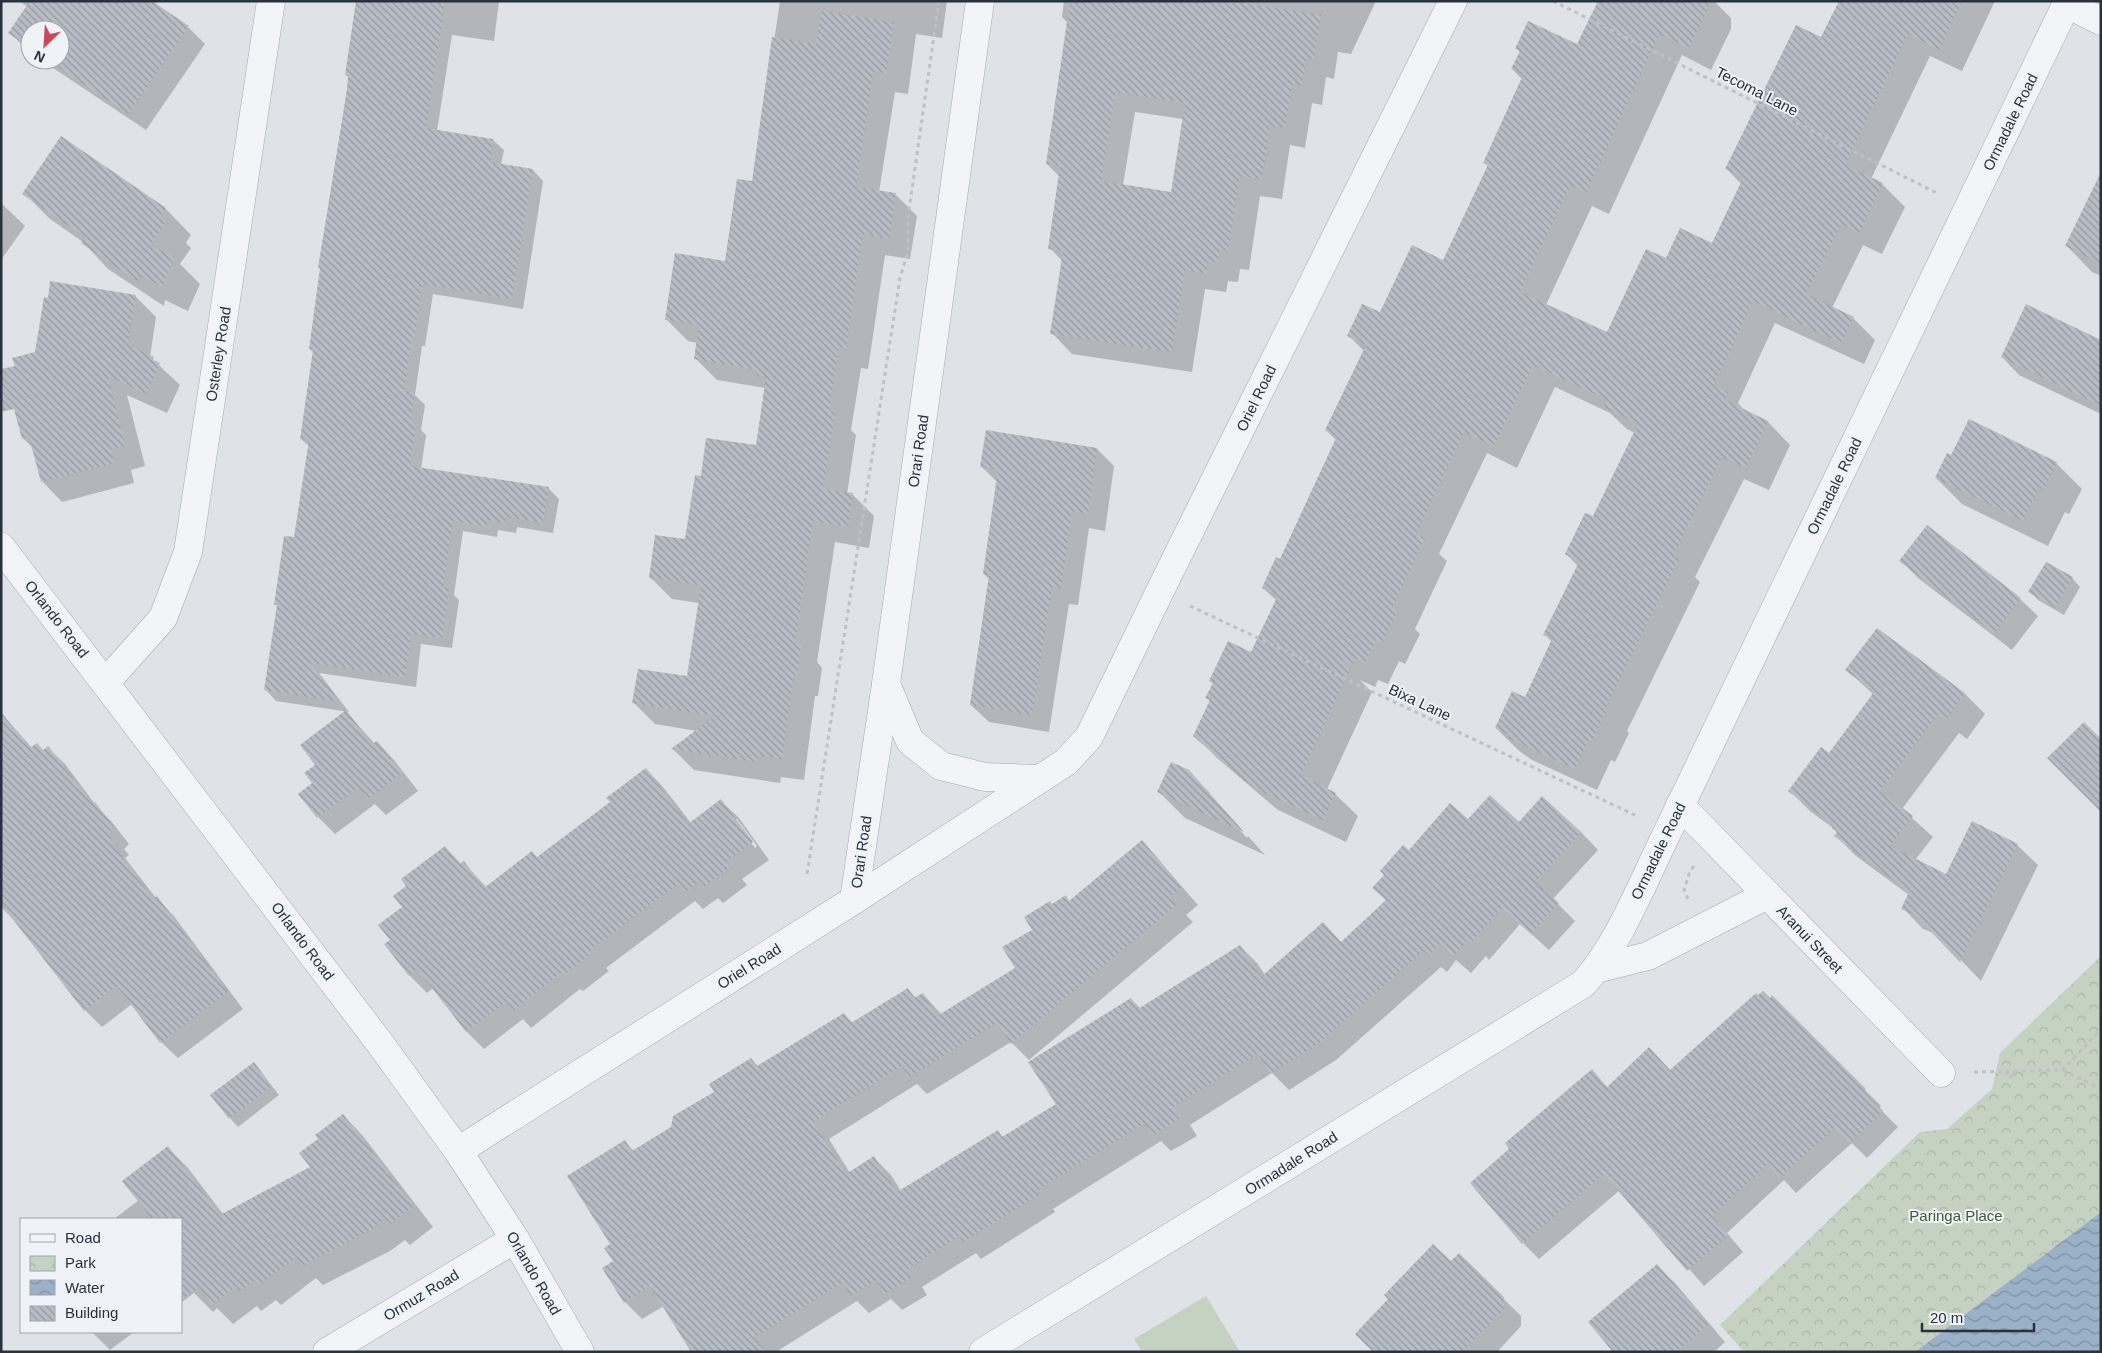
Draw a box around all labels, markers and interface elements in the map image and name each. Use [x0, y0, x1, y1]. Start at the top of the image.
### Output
north arrow [20, 20, 70, 70]
text: N [32, 47, 47, 66]
street label: Tecoma Lane [1713, 63, 1801, 119]
street label: Ormadale Road [1979, 71, 2041, 173]
street label: Osterley Road [202, 305, 234, 403]
street label: Oriel Road [1233, 362, 1279, 434]
street label: Orari Road [904, 413, 932, 489]
street label: Ormadale Road [1803, 435, 1865, 537]
street label: Orlando Road [22, 577, 92, 661]
street label: Bixa Lane [1386, 680, 1454, 724]
street label: Ormadale Road [1627, 800, 1689, 902]
street label: Orari Road [847, 814, 875, 890]
street label: Orlando Road [268, 899, 338, 983]
street label: Aranui Street [1773, 902, 1847, 977]
street label: Oriel Road [714, 940, 784, 992]
street label: Ormadale Road [1242, 1128, 1340, 1198]
park label: Paringa Place [1909, 1207, 2003, 1224]
legend [20, 1218, 182, 1333]
street label: Orlando Road [503, 1228, 565, 1318]
text: Road [65, 1229, 101, 1246]
text: Park [65, 1254, 96, 1271]
street label: Ormuz Road [380, 1266, 462, 1324]
text: Water [65, 1279, 104, 1296]
scale bar [1922, 1300, 2034, 1332]
text: Building [65, 1304, 118, 1321]
text: 20 m [1930, 1309, 1963, 1326]

